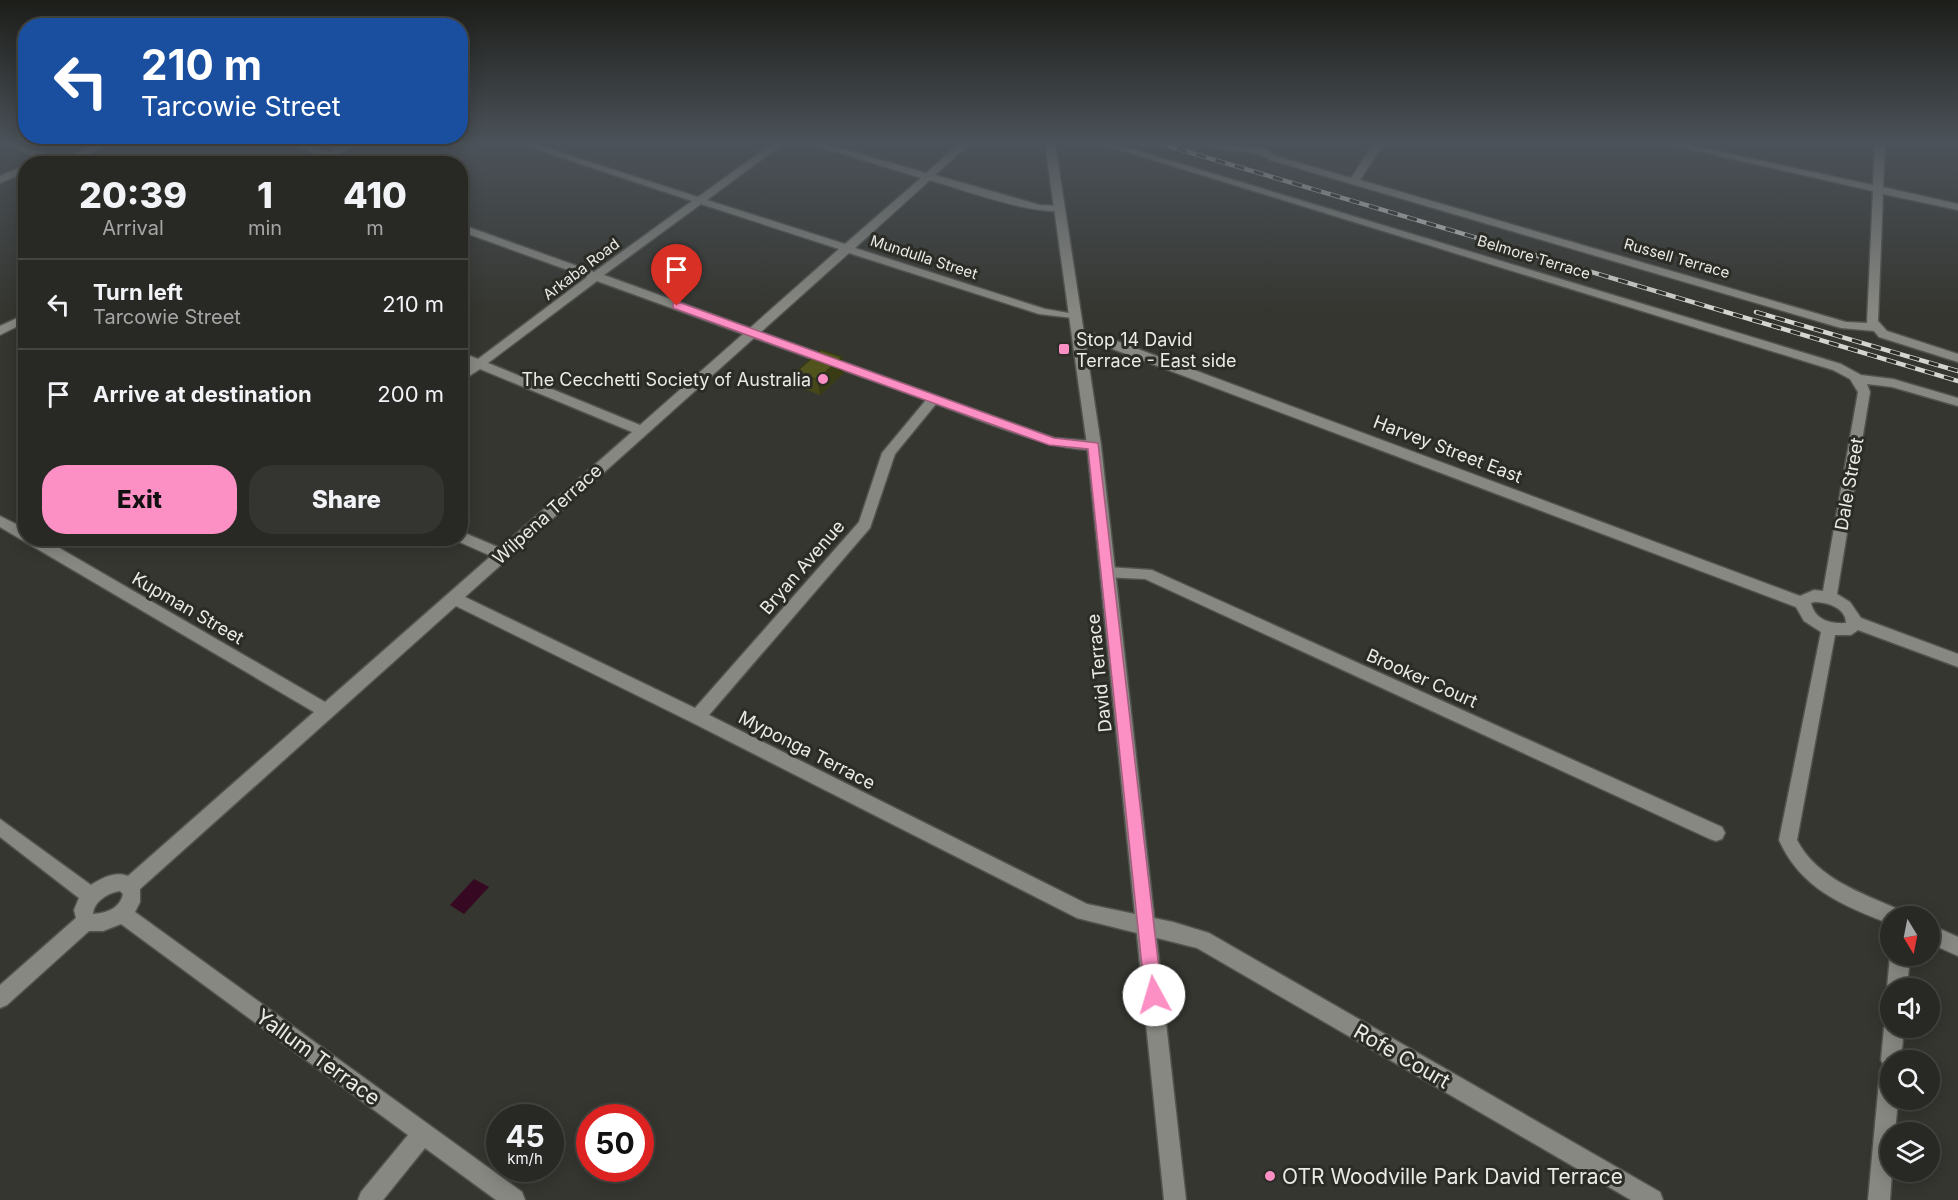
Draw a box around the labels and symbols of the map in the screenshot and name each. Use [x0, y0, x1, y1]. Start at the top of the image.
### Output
street label: Mundulla Street [868, 231, 980, 283]
street label: Belmore Terrace [1475, 231, 1593, 283]
street label: Arkaba Road [539, 234, 623, 304]
street label: Russell Terrace [1622, 234, 1732, 282]
pin [651, 244, 702, 306]
place label: Stop 14 David Terrace - East side [1076, 329, 1237, 371]
marker: Stop 14 David Terrace - East side [1057, 342, 1071, 356]
place label: The Cecchetti Society of Australia [521, 369, 811, 390]
marker: The Cecchetti Society of Australia [816, 372, 830, 386]
street label: Harvey Street East [1371, 411, 1526, 487]
street label: Dale Street [1831, 436, 1868, 532]
street label: Wilpena Terrace [488, 460, 606, 568]
street label: Bryan Avenue [755, 516, 849, 618]
street label: Kupman Street [128, 568, 248, 649]
street label: David Terrace [1082, 613, 1116, 733]
street label: Brooker Court [1363, 644, 1481, 712]
street label: Myponga Terrace [735, 706, 879, 794]
north arrow [1880, 906, 1940, 966]
position arrow [1122, 963, 1186, 1027]
street label: Yallum Terrace [251, 1003, 385, 1111]
street label: Rofe Court [1350, 1019, 1455, 1094]
speed limit sign: 50 [576, 1104, 654, 1182]
place label: OTR Woodville Park David Terrace [1282, 1164, 1623, 1189]
marker: OTR Woodville Park David Terrace [1263, 1169, 1277, 1183]

